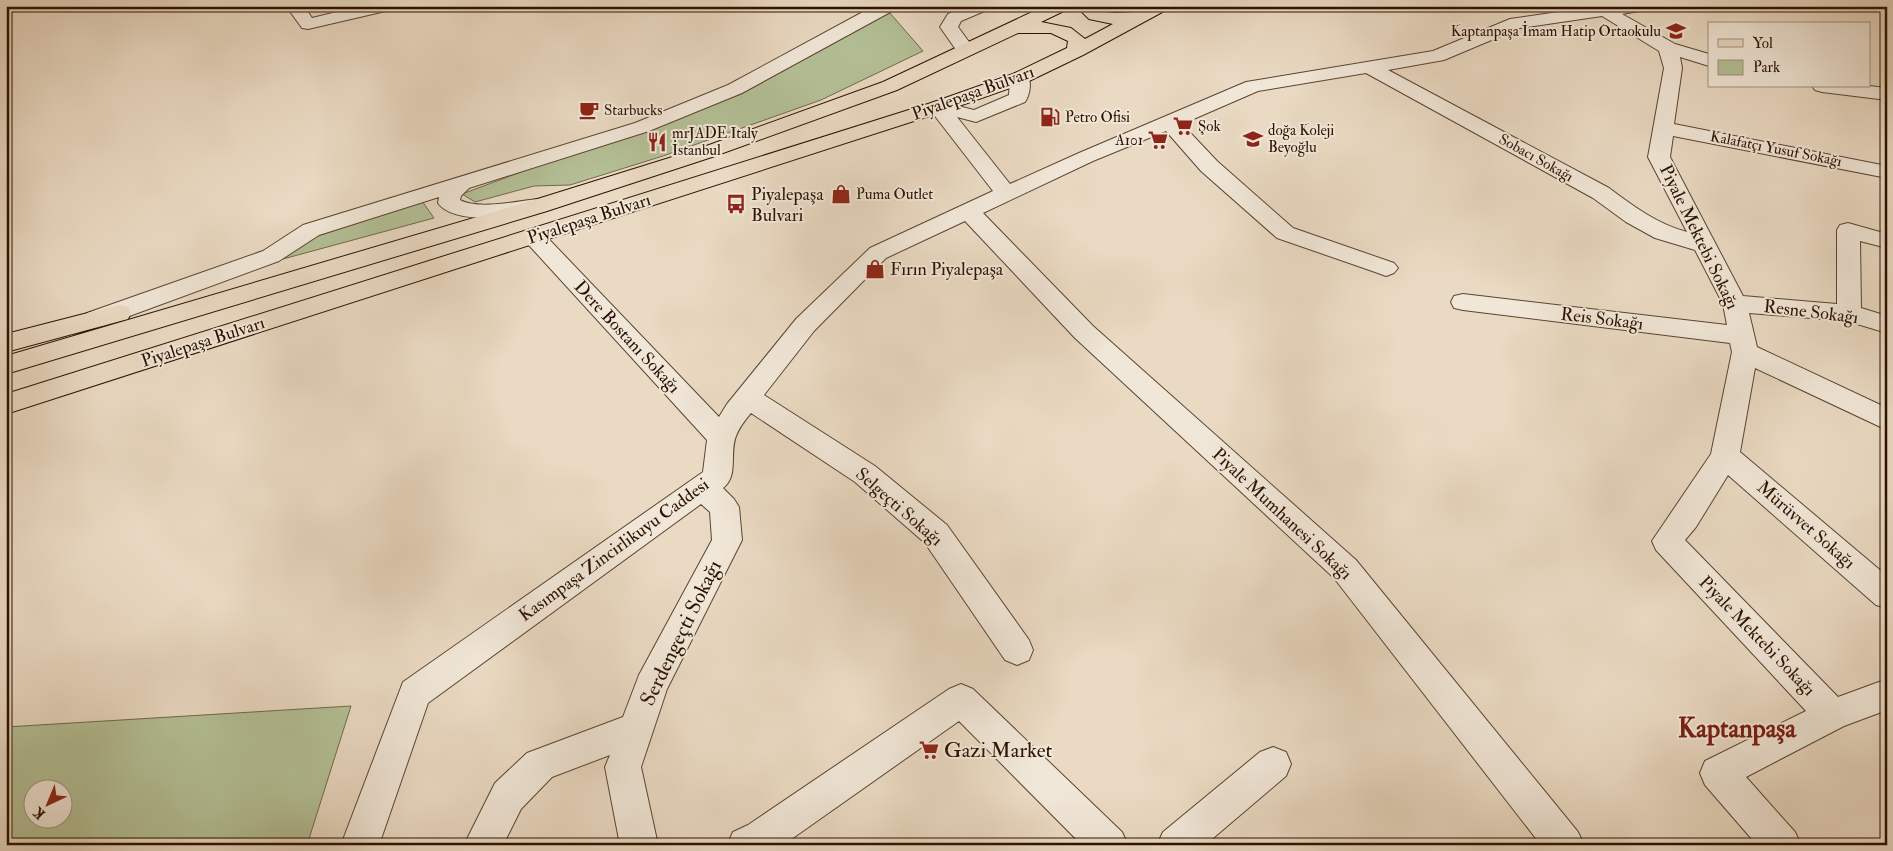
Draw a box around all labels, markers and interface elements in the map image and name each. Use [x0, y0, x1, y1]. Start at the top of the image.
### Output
school or university icon: Kaptanpaşa İmam Hatip Ortaokulu [1665, 20, 1687, 42]
place label: Kaptanpaşa İmam Hatip Ortaokulu [1451, 21, 1661, 42]
legend [1708, 22, 1870, 88]
text: Yol [1753, 34, 1773, 53]
text: Park [1753, 58, 1780, 77]
street label: Piyalepaşa Bulvarı [909, 60, 1038, 126]
cafe icon: Starbucks [578, 99, 600, 121]
place label: Starbucks [604, 101, 662, 120]
fuel station icon: Petro Ofisi [1039, 106, 1061, 128]
place label: Petro Ofisi [1065, 108, 1130, 127]
supermarket icon: Şok [1172, 115, 1194, 137]
place label: Şok [1198, 117, 1221, 136]
place label: doğa Koleji Beyoğlu [1268, 121, 1334, 157]
place label: mrJADE Italy İstanbul [672, 124, 758, 160]
street label: Kalafatçı Yusuf Sokağı [1709, 127, 1843, 171]
school or university icon: doğa Koleji Beyoğlu [1242, 128, 1264, 150]
supermarket icon: A101 [1147, 129, 1169, 151]
street label: Sobacı Sokağı [1495, 130, 1577, 186]
restaurant icon: mrJADE Italy İstanbul [646, 131, 668, 153]
place label: A101 [1114, 131, 1143, 150]
street label: Piyale Mektebi Sokağı [1654, 161, 1744, 313]
place label: Piyalepaşa Bulvari [751, 183, 824, 227]
shop icon: Puma Outlet [830, 183, 852, 205]
place label: Puma Outlet [856, 185, 933, 204]
street label: Piyalepaşa Bulvarı [524, 188, 654, 250]
bus stop icon: Piyalepaşa Bulvari [725, 193, 747, 215]
shop icon: Fırın Piyalepaşa [864, 258, 886, 280]
place label: Fırın Piyalepaşa [890, 258, 1004, 281]
street label: Dere Bostanı Sokağı [569, 276, 685, 398]
street label: Resne Sokağı [1762, 295, 1860, 329]
street label: Reis Sokağı [1559, 303, 1645, 336]
street label: Piyalepaşa Bulvarı [138, 311, 268, 373]
street label: Piyale Mumhanesi Sokağı [1207, 443, 1357, 585]
street label: Selgeçti Sokağı [851, 463, 948, 551]
street label: Kasımpaşa Zincirlikuyu Caddesi [514, 473, 714, 627]
street label: Mürüvvet Sokağı [1752, 476, 1860, 574]
street label: Serdengeçti Sokağı [634, 555, 728, 710]
street label: Piyale Mektebi Sokağı [1694, 571, 1820, 701]
district label: Kaptanpaşa [1678, 713, 1797, 746]
place label: Gazi Market [944, 737, 1053, 764]
supermarket icon: Gazi Market [918, 739, 940, 761]
north arrow [22, 778, 72, 828]
text: K [29, 803, 49, 823]

